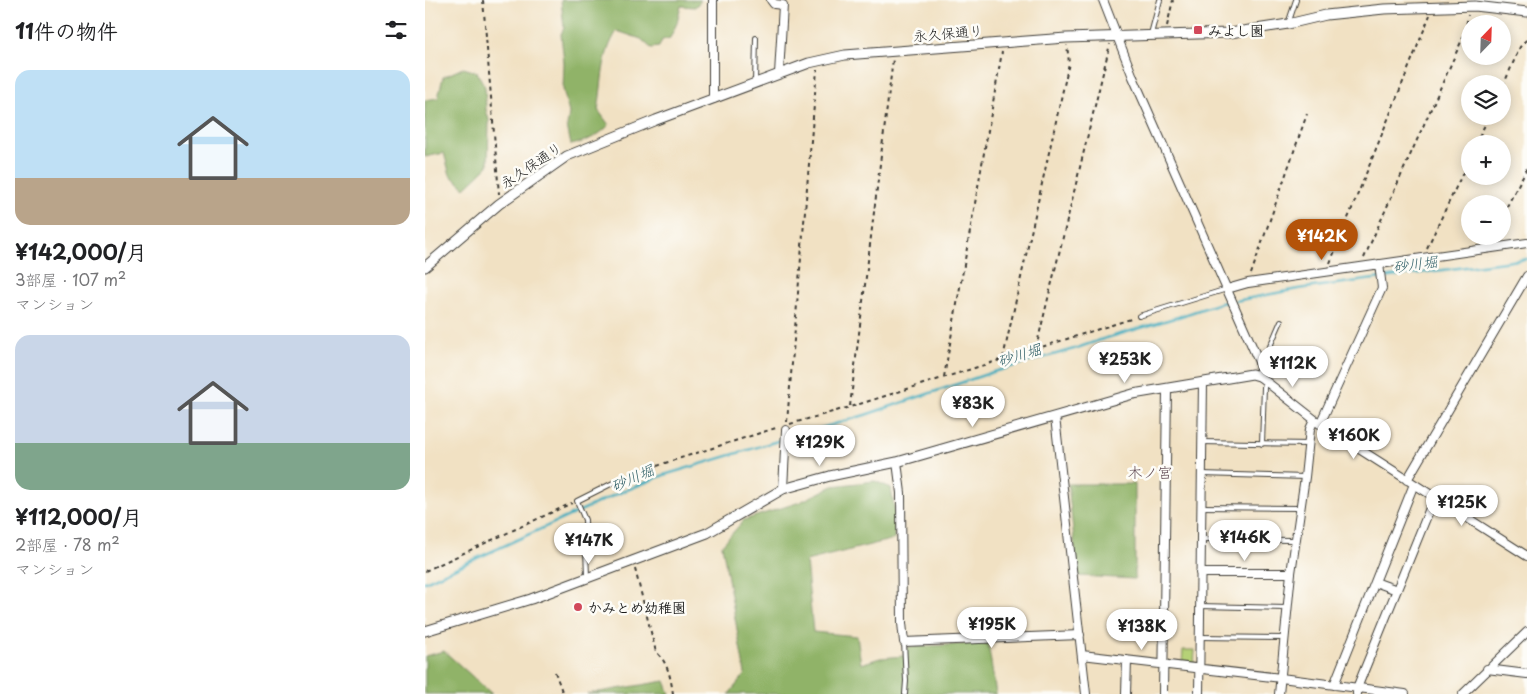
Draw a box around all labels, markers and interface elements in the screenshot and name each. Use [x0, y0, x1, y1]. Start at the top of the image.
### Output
text: 11件の物件 [15, 14, 118, 46]
north arrow [1461, 15, 1511, 65]
map controls [1461, 15, 1511, 245]
icon: filters [382, 16, 410, 44]
street label: 永久保通り [912, 19, 984, 47]
place label: みよし園 [1208, 20, 1264, 41]
marker: みよし園 [1192, 24, 1204, 36]
button: layers [1461, 75, 1511, 125]
icon: home [168, 103, 258, 193]
button: + [1461, 135, 1511, 185]
street label: 永久保通り [496, 137, 566, 193]
button: − [1461, 195, 1511, 245]
pin: ¥142K [1287, 218, 1357, 261]
text: ¥142K [1297, 223, 1347, 247]
text: ¥142,000/月 [15, 235, 147, 267]
water label: 砂川堀 [1391, 249, 1440, 277]
text: 3部屋 · 107 m² [15, 267, 126, 291]
text: マンション [15, 291, 94, 315]
water label: 砂川堀 [994, 336, 1045, 372]
pin: ¥253K [1090, 342, 1160, 384]
text: ¥253K [1099, 346, 1151, 370]
pin: ¥112K [1258, 346, 1328, 388]
text: ¥112K [1269, 350, 1317, 374]
icon: home [168, 368, 258, 458]
pin: ¥83K [943, 386, 1003, 428]
text: ¥83K [952, 390, 994, 414]
pin: ¥160K [1319, 418, 1389, 460]
text: ¥160K [1328, 422, 1380, 446]
pin: ¥129K [785, 424, 855, 467]
text: ¥129K [795, 429, 845, 453]
water label: 砂川堀 [607, 457, 658, 497]
district label: 木ノ宮 [1127, 460, 1173, 483]
pin: ¥125K [1427, 484, 1497, 527]
text: ¥125K [1437, 489, 1487, 513]
text: ¥112,000/月 [15, 500, 142, 532]
pin: ¥146K [1210, 520, 1280, 562]
pin: ¥147K [554, 522, 624, 565]
text: ¥146K [1219, 524, 1271, 548]
text: ¥147K [565, 527, 613, 551]
text: 2部屋 · 78 m² [15, 532, 120, 556]
text: マンション [15, 556, 94, 580]
place label: かみとめ幼稚園 [588, 597, 686, 618]
marker: かみとめ幼稚園 [572, 601, 584, 613]
pin: ¥195K [957, 606, 1027, 649]
pin: ¥138K [1107, 608, 1177, 651]
text: ¥195K [968, 611, 1016, 635]
text: ¥138K [1117, 613, 1167, 637]

